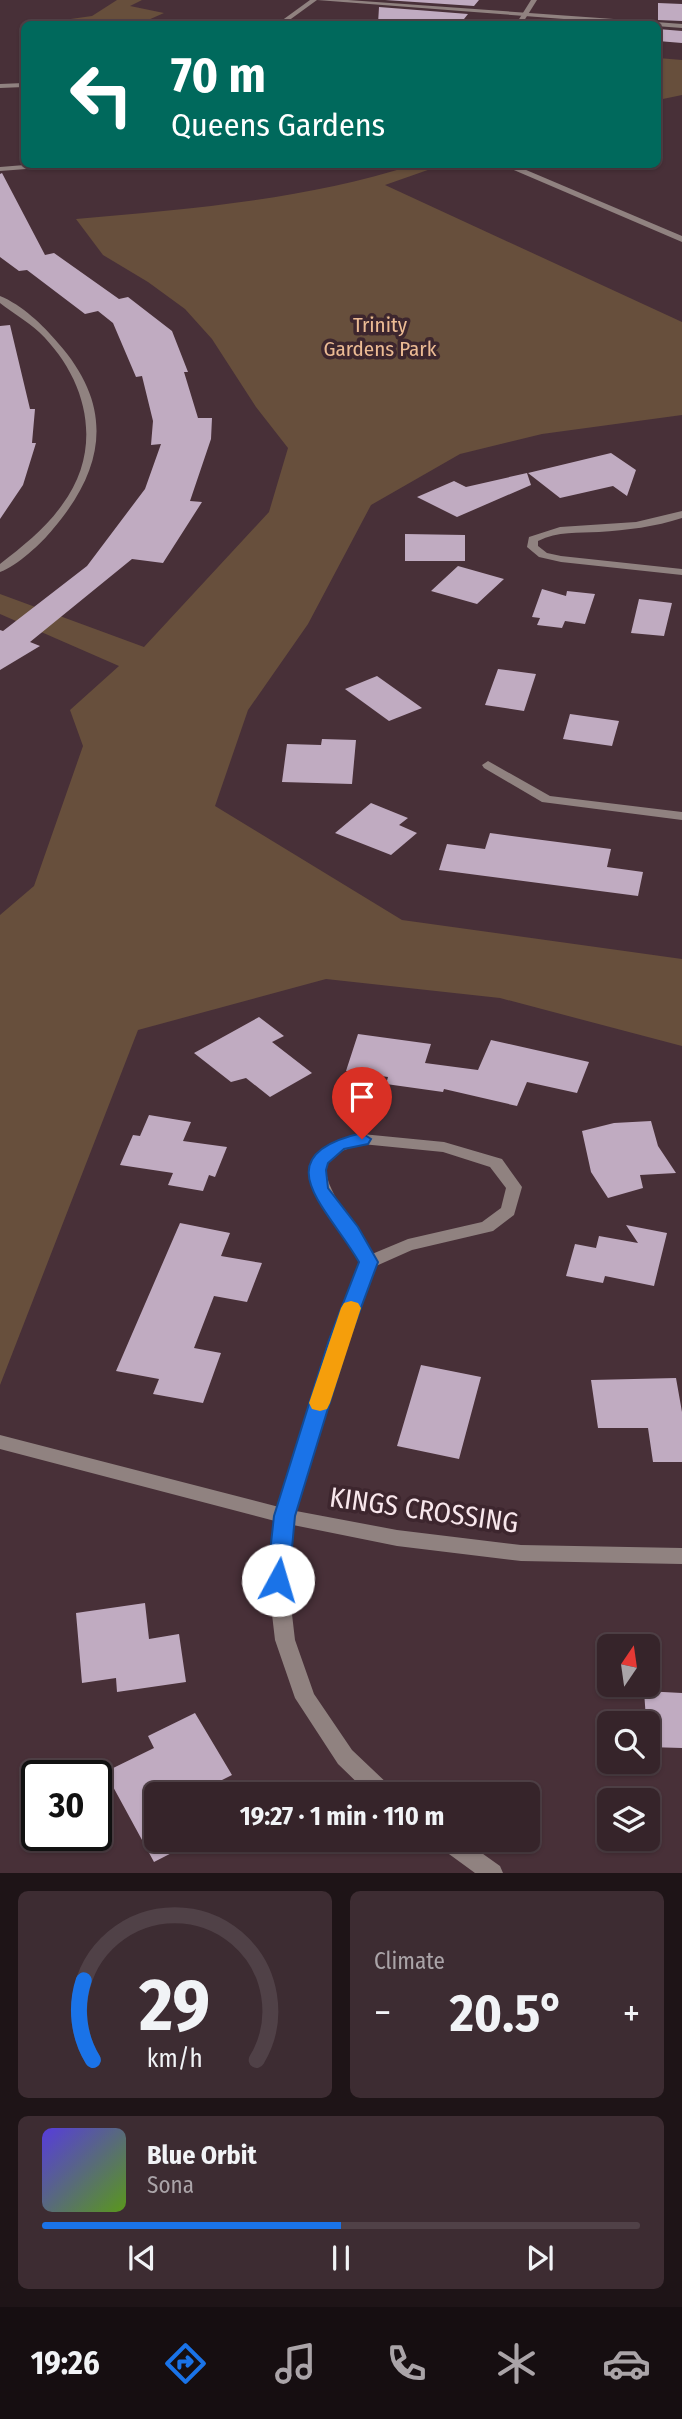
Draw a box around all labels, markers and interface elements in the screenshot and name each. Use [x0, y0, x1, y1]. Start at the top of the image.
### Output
text: 70 m [171, 46, 266, 105]
icon: left [56, 49, 147, 140]
text: Queens Gardens [171, 106, 385, 144]
park label: Trinity Gardens Park [324, 312, 437, 362]
pin [332, 1067, 392, 1139]
icon: arrive [343, 1078, 381, 1116]
street label: KINGS CROSSING [327, 1480, 521, 1540]
position arrow [241, 1543, 315, 1617]
north arrow [597, 1634, 660, 1698]
map controls [597, 1634, 660, 1851]
button: search [597, 1711, 660, 1774]
speed limit sign: 30 [21, 1760, 112, 1851]
button: layers [597, 1788, 660, 1851]
text: 19:27 · 1 min · 110 m [240, 1801, 444, 1832]
text: Climate [374, 1947, 445, 1975]
text: 29 [139, 1963, 210, 2050]
text: 20.5° [450, 1982, 564, 2045]
text: − [374, 1990, 391, 2036]
text: + [623, 1990, 640, 2036]
text: km/h [147, 2044, 203, 2074]
text: Blue Orbit [147, 2140, 257, 2171]
text: Sona [147, 2171, 194, 2199]
icon: previous [123, 2239, 161, 2277]
icon: pause [322, 2239, 360, 2277]
icon: next [521, 2239, 559, 2277]
icon: directions [161, 2339, 210, 2388]
icon: music [271, 2339, 320, 2388]
icon: phone [382, 2339, 431, 2388]
icon: climate [492, 2339, 541, 2388]
icon: car [602, 2339, 651, 2388]
text: 19:26 [31, 2344, 100, 2382]

